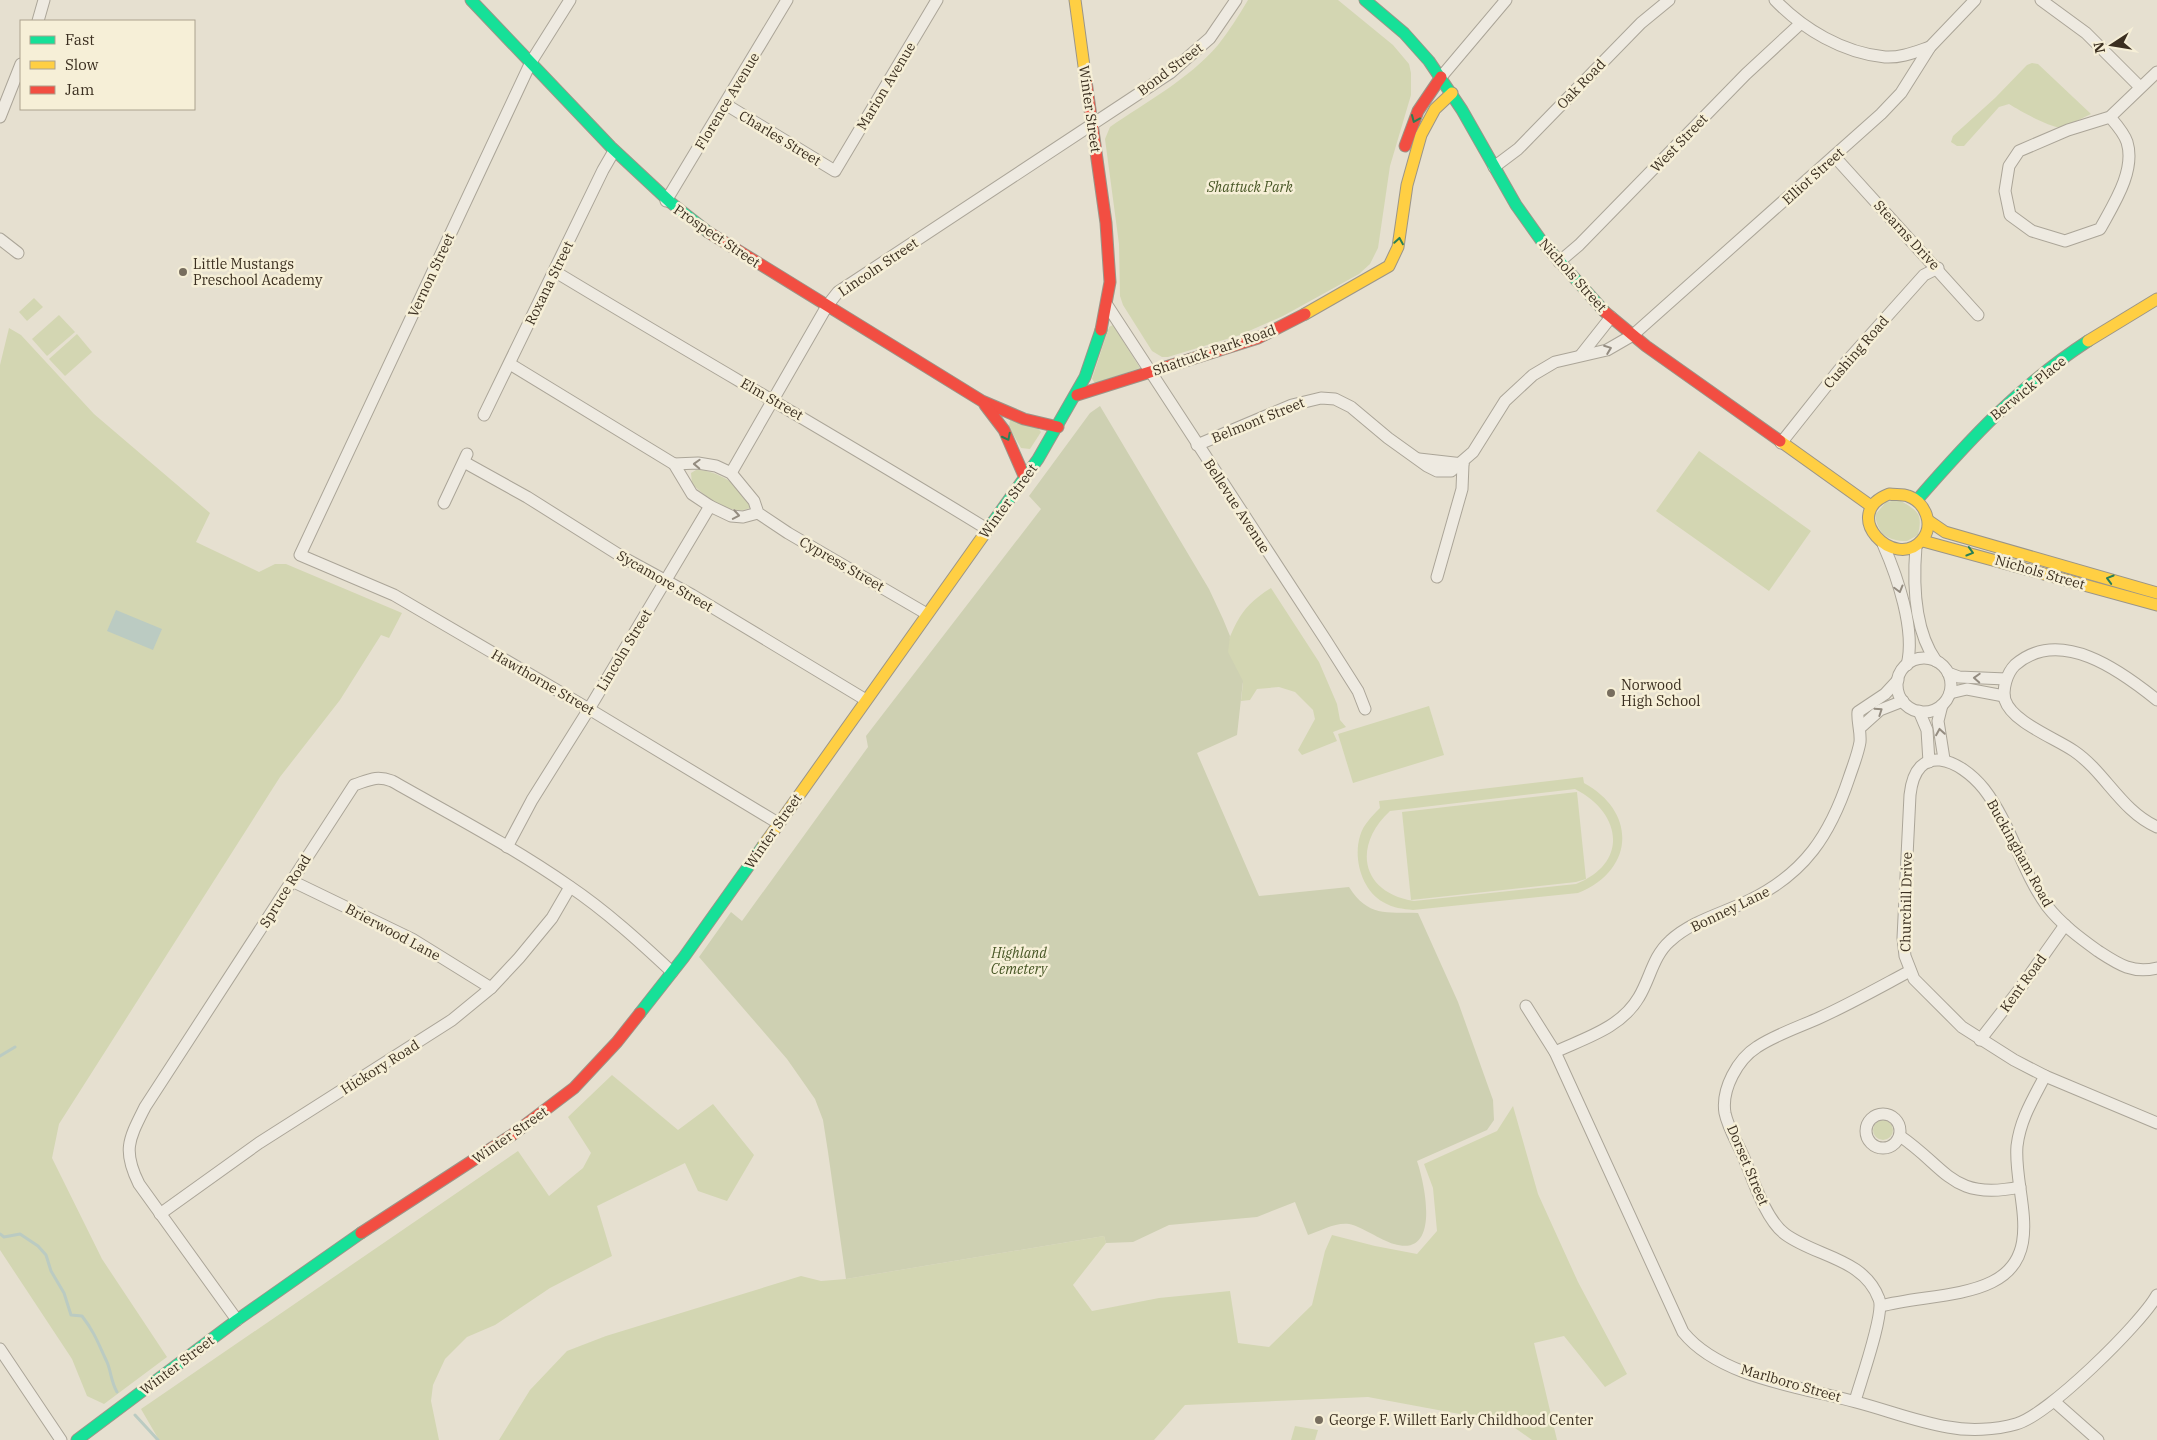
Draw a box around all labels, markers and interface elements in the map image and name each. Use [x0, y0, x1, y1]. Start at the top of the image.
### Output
legend [20, 20, 195, 110]
north arrow [2087, 20, 2137, 70]
text: Fast [65, 30, 95, 49]
street label: Marion Avenue [853, 39, 919, 133]
street label: Bond Street [1134, 39, 1206, 99]
text: N [2089, 40, 2109, 55]
street label: Florence Avenue [691, 49, 763, 153]
text: Slow [65, 55, 99, 74]
street label: Oak Road [1553, 55, 1610, 113]
street label: Winter Street [1075, 64, 1105, 154]
text: Jam [65, 80, 94, 99]
street label: Charles Street [736, 106, 824, 170]
street label: West Street [1647, 110, 1711, 176]
one-way arrow [1411, 114, 1421, 122]
street label: Elliot Street [1778, 143, 1848, 209]
park label: Shattuck Park [1206, 178, 1294, 196]
street label: Stearns Drive [1870, 196, 1944, 274]
street label: Prospect Street [670, 200, 764, 272]
street label: Vernon Street [404, 230, 458, 320]
street label: Lincoln Street [835, 234, 921, 300]
street label: Nichols Street [1535, 235, 1611, 316]
one-way arrow [1393, 237, 1404, 245]
street label: Roxana Street [521, 238, 577, 328]
place label: Little Mustangs Preschool Academy [193, 255, 323, 289]
marker: Little Mustangs Preschool Academy [177, 266, 189, 278]
street label: Cushing Road [1819, 311, 1893, 392]
street label: Shattuck Park Road [1150, 320, 1278, 379]
one-way arrow [1603, 345, 1612, 355]
street label: Berwick Place [1986, 352, 2070, 424]
street label: Elm Street [738, 374, 806, 424]
street label: Belmont Street [1209, 393, 1307, 447]
one-way arrow [1001, 432, 1012, 441]
street label: Bellevue Avenue [1200, 455, 1274, 557]
one-way arrow [693, 459, 701, 470]
street label: Winter Street [975, 460, 1041, 542]
one-way arrow [731, 510, 740, 520]
street label: Cypress Street [796, 532, 888, 596]
street label: Sycamore Street [614, 546, 716, 616]
one-way arrow [1965, 547, 1973, 557]
street label: Nichols Street [1993, 551, 2087, 593]
one-way arrow [2107, 575, 2115, 585]
one-way arrow [1894, 585, 1904, 593]
street label: Lincoln Street [592, 606, 656, 694]
street label: Hawthorne Street [488, 645, 598, 719]
one-way arrow [1972, 672, 1980, 683]
place label: Norwood High School [1621, 676, 1700, 710]
marker: Norwood High School [1605, 687, 1617, 699]
one-way arrow [1874, 708, 1883, 717]
one-way arrow [1935, 728, 1945, 736]
street label: Winter Street [740, 790, 806, 872]
street label: Buckingham Road [1983, 796, 2057, 911]
street label: Spruce Road [255, 851, 315, 931]
street label: Churchill Drive [1896, 852, 1916, 952]
street label: Bonney Lane [1688, 882, 1772, 936]
street label: Brierwood Lane [342, 899, 444, 965]
park label: Highland Cemetery [990, 944, 1049, 978]
street label: Kent Road [1996, 950, 2050, 1016]
street label: Hickory Road [337, 1035, 423, 1098]
street label: Winter Street [469, 1102, 551, 1168]
street label: Dorset Street [1723, 1122, 1773, 1208]
street label: Winter Street [136, 1331, 218, 1399]
street label: Marlboro Street [1739, 1360, 1843, 1406]
place label: George F. Willett Early Childhood Center [1329, 1411, 1594, 1429]
marker: George F. Willett Early Childhood Center [1313, 1414, 1325, 1426]

